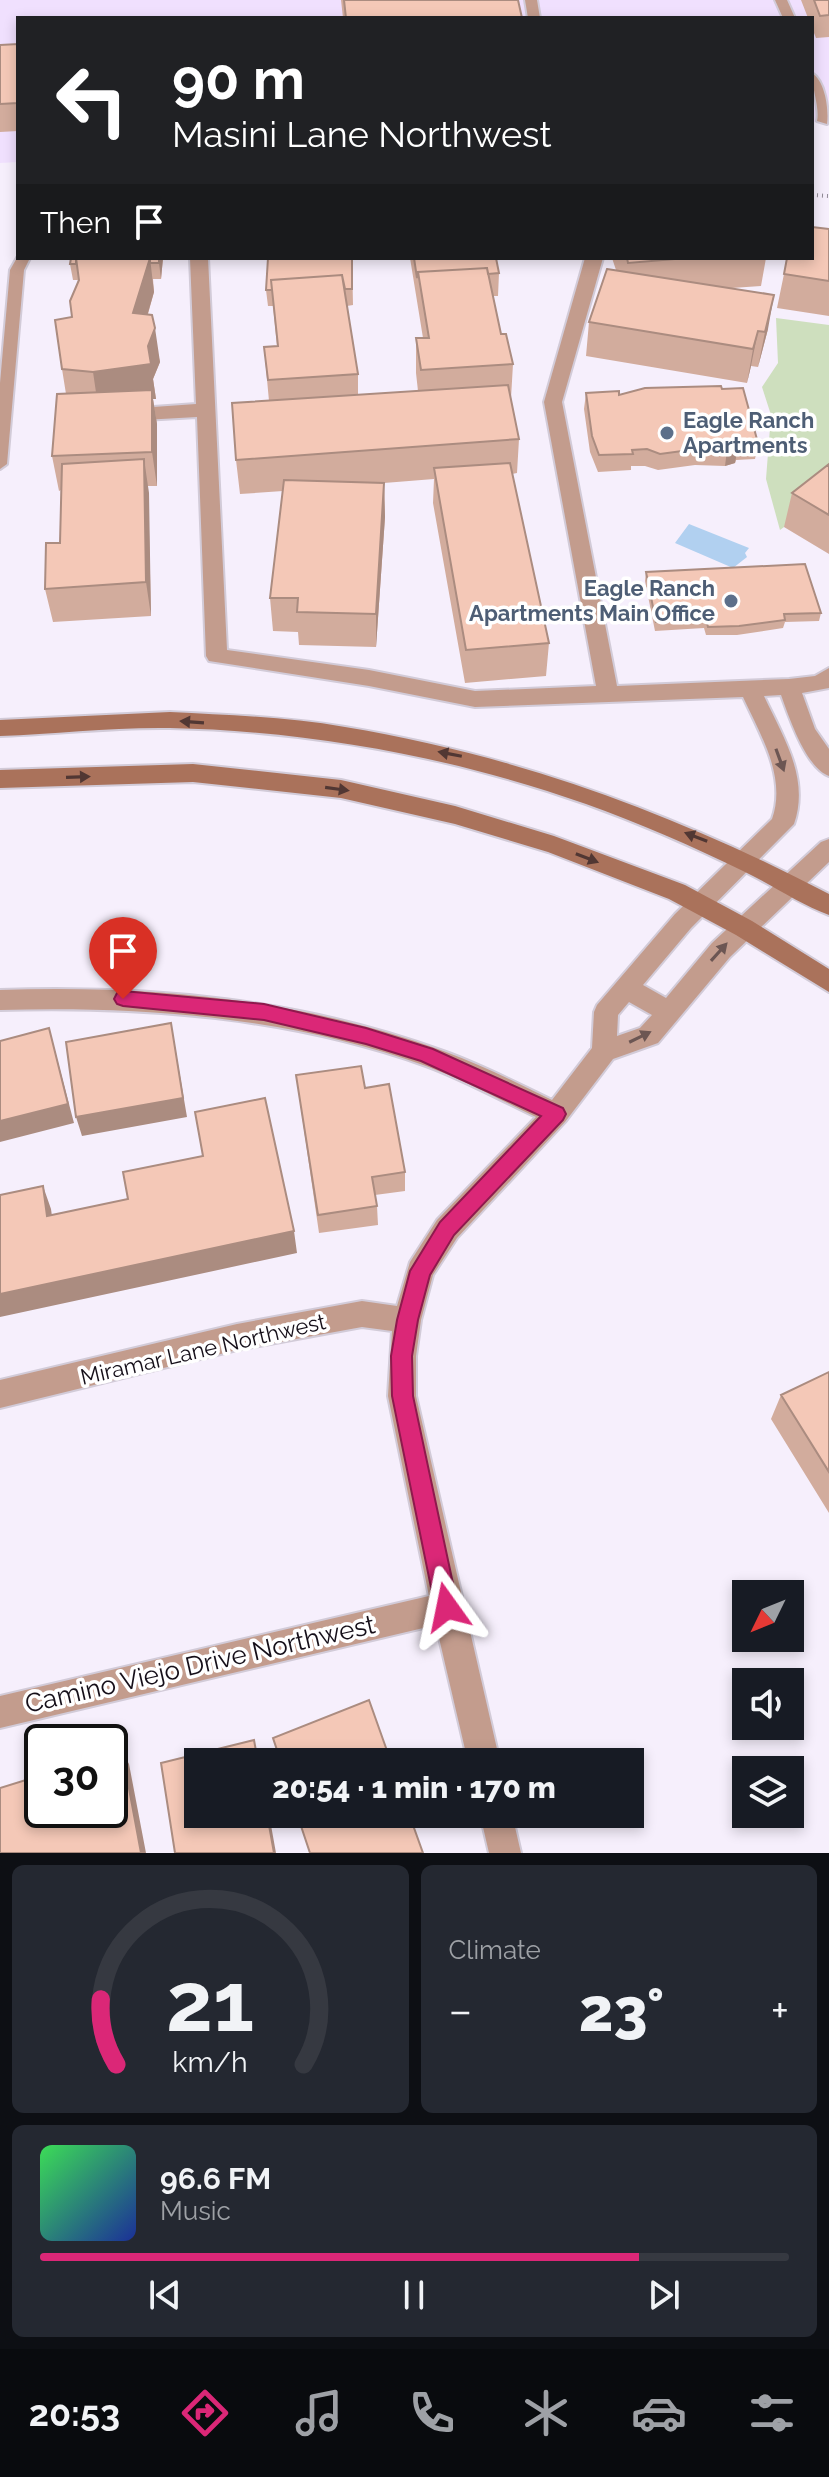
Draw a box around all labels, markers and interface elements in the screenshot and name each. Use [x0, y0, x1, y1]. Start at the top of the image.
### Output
text: 90 m [172, 46, 305, 112]
icon: left [40, 48, 144, 152]
text: Masini Lane Northwest [172, 113, 552, 155]
icon: arrive [127, 200, 171, 244]
text: Then [40, 205, 111, 240]
place label: Eagle Ranch Apartments [683, 407, 814, 458]
marker: Eagle Ranch Apartments [658, 424, 676, 442]
place label: Eagle Ranch Apartments Main Office [469, 575, 715, 626]
marker: Eagle Ranch Apartments Main Office [722, 592, 740, 610]
one-way arrow [179, 715, 204, 728]
one-way arrow [437, 748, 462, 760]
one-way arrow [774, 749, 786, 773]
one-way arrow [66, 770, 91, 783]
one-way arrow [325, 783, 350, 796]
one-way arrow [684, 830, 708, 843]
one-way arrow [575, 852, 599, 865]
pin [89, 917, 157, 999]
icon: arrive [101, 929, 145, 973]
one-way arrow [710, 943, 728, 962]
one-way arrow [629, 1030, 652, 1044]
street label: Miramar Lane Northwest [78, 1308, 329, 1390]
position arrow [405, 1565, 489, 1649]
north arrow [732, 1580, 804, 1652]
map controls [732, 1580, 804, 1828]
street label: Camino Viejo Drive Northwest [22, 1609, 378, 1719]
button: sound [732, 1668, 804, 1740]
speed limit sign: 30 [24, 1724, 128, 1828]
button: layers [732, 1756, 804, 1828]
text: 20:54 · 1 min · 170 m [272, 1770, 556, 1805]
text: Climate [449, 1935, 541, 1965]
text: 21 [166, 1953, 254, 2050]
text: 23° [579, 1975, 664, 2045]
text: − [449, 1985, 472, 2036]
text: + [771, 1985, 789, 2036]
text: km/h [173, 2045, 248, 2079]
text: 96.6 FM [160, 2161, 271, 2196]
text: Music [160, 2196, 231, 2226]
icon: previous [143, 2273, 187, 2317]
icon: pause [392, 2273, 436, 2317]
icon: next [642, 2273, 686, 2317]
icon: directions [177, 2385, 233, 2441]
icon: music [291, 2385, 347, 2441]
icon: phone [404, 2385, 460, 2441]
icon: climate [518, 2385, 574, 2441]
icon: car [631, 2385, 687, 2441]
icon: filters [744, 2385, 800, 2441]
text: 20:53 [29, 2392, 120, 2434]

